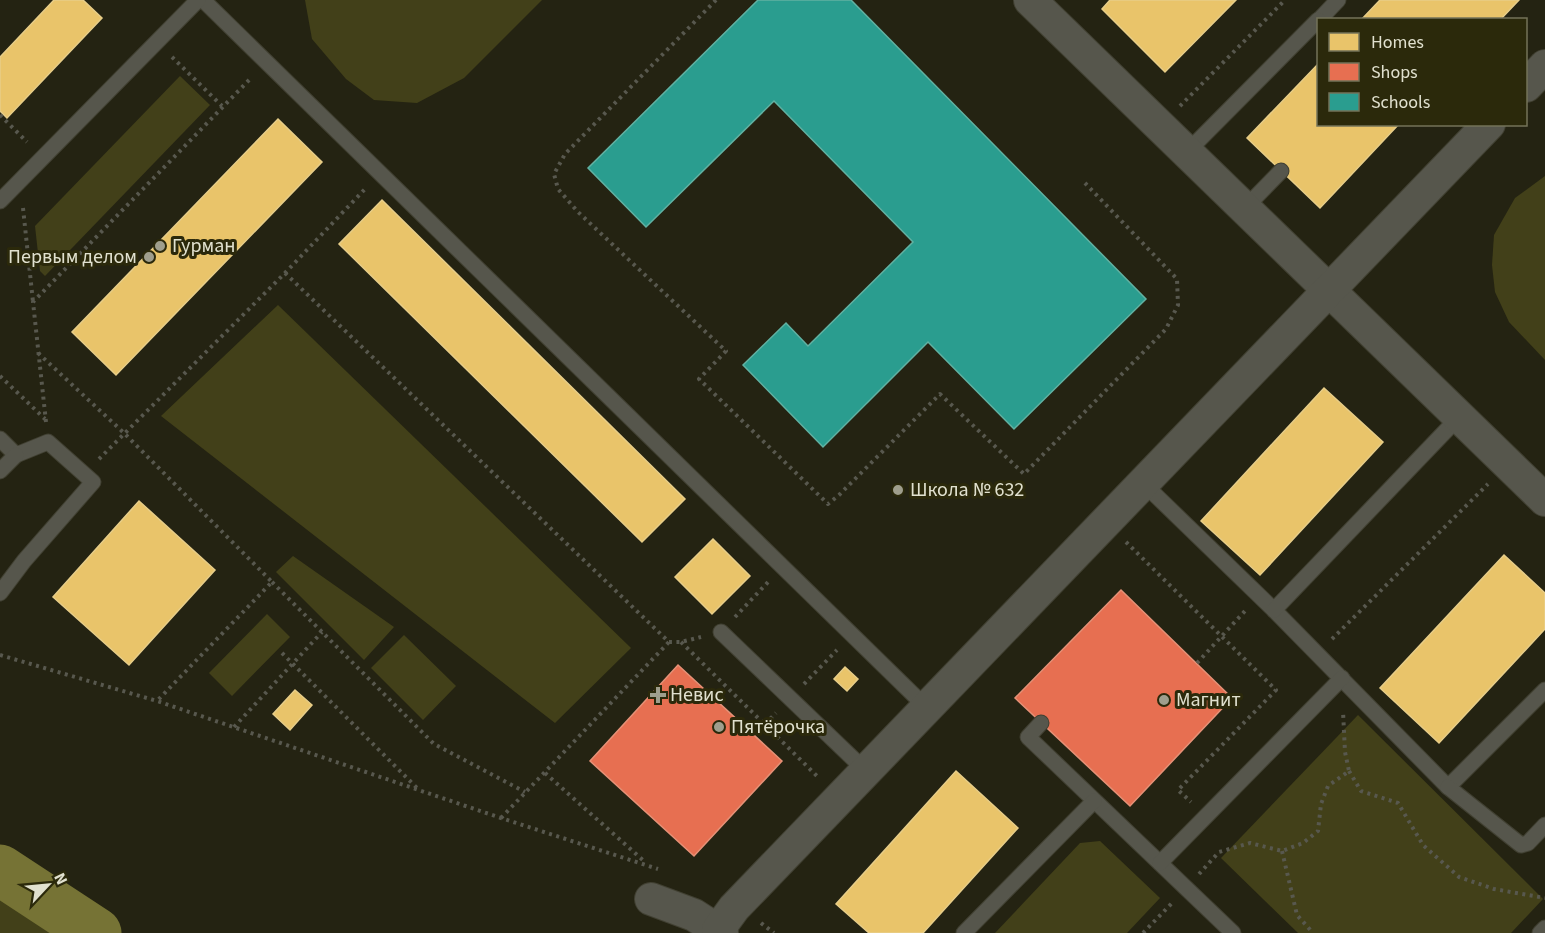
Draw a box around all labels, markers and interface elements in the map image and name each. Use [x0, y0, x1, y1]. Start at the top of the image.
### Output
legend [1317, 18, 1527, 126]
text: Homes [1371, 30, 1424, 55]
text: Shops [1371, 60, 1418, 85]
text: Schools [1371, 90, 1430, 115]
place label: Гурман [172, 232, 235, 260]
marker: Гурман [153, 239, 167, 253]
place label: Первым делом [8, 243, 137, 271]
marker: Первым делом [142, 250, 156, 264]
place label: Школа № 632 [910, 476, 1024, 504]
marker: Школа № 632 [891, 483, 905, 497]
place label: Невис [670, 681, 724, 709]
place label: Магнит [1176, 686, 1241, 714]
marker: Невис [651, 688, 665, 702]
marker: Магнит [1157, 693, 1171, 707]
place label: Пятёрочка [731, 713, 825, 741]
marker: Пятёрочка [712, 720, 726, 734]
north arrow [18, 855, 78, 915]
text: N [48, 869, 73, 888]

